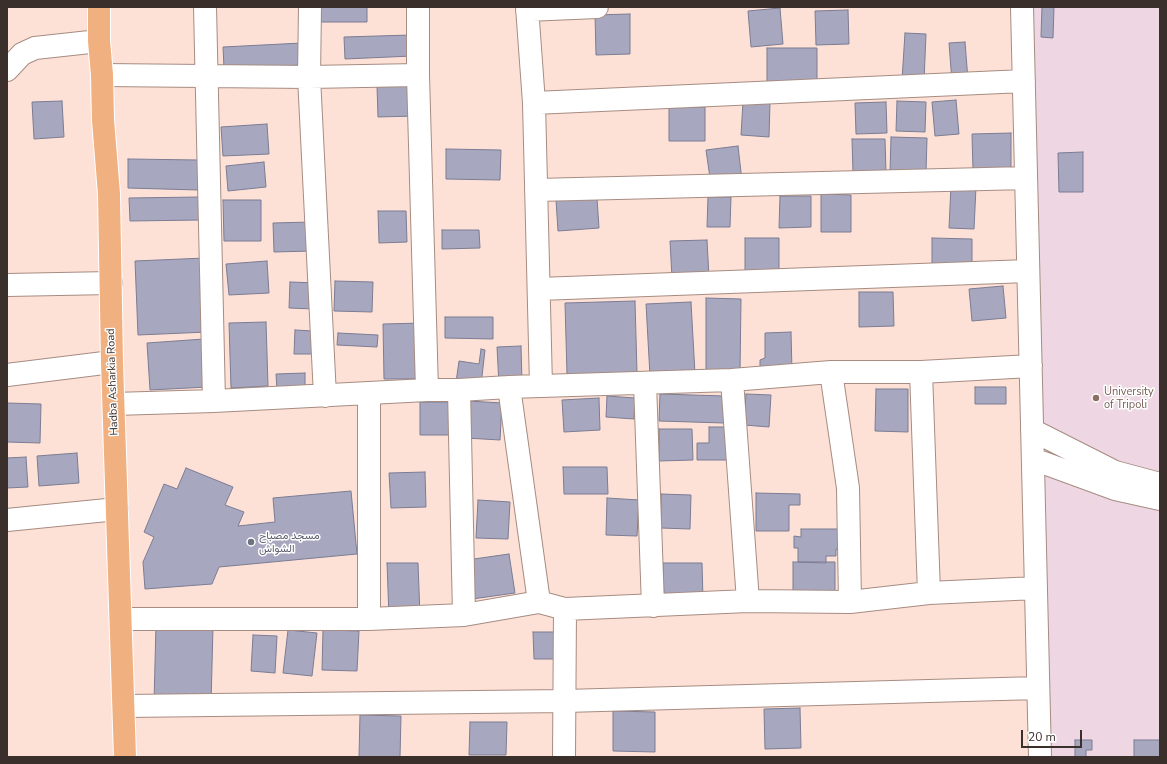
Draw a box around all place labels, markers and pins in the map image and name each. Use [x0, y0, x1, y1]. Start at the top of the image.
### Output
place label: University of Tripoli [1104, 385, 1154, 411]
marker: University of Tripoli [1091, 393, 1101, 403]
place label: مسجد مصباح الشواش [259, 529, 320, 555]
marker: مسجد مصباح الشواش [246, 537, 256, 547]

